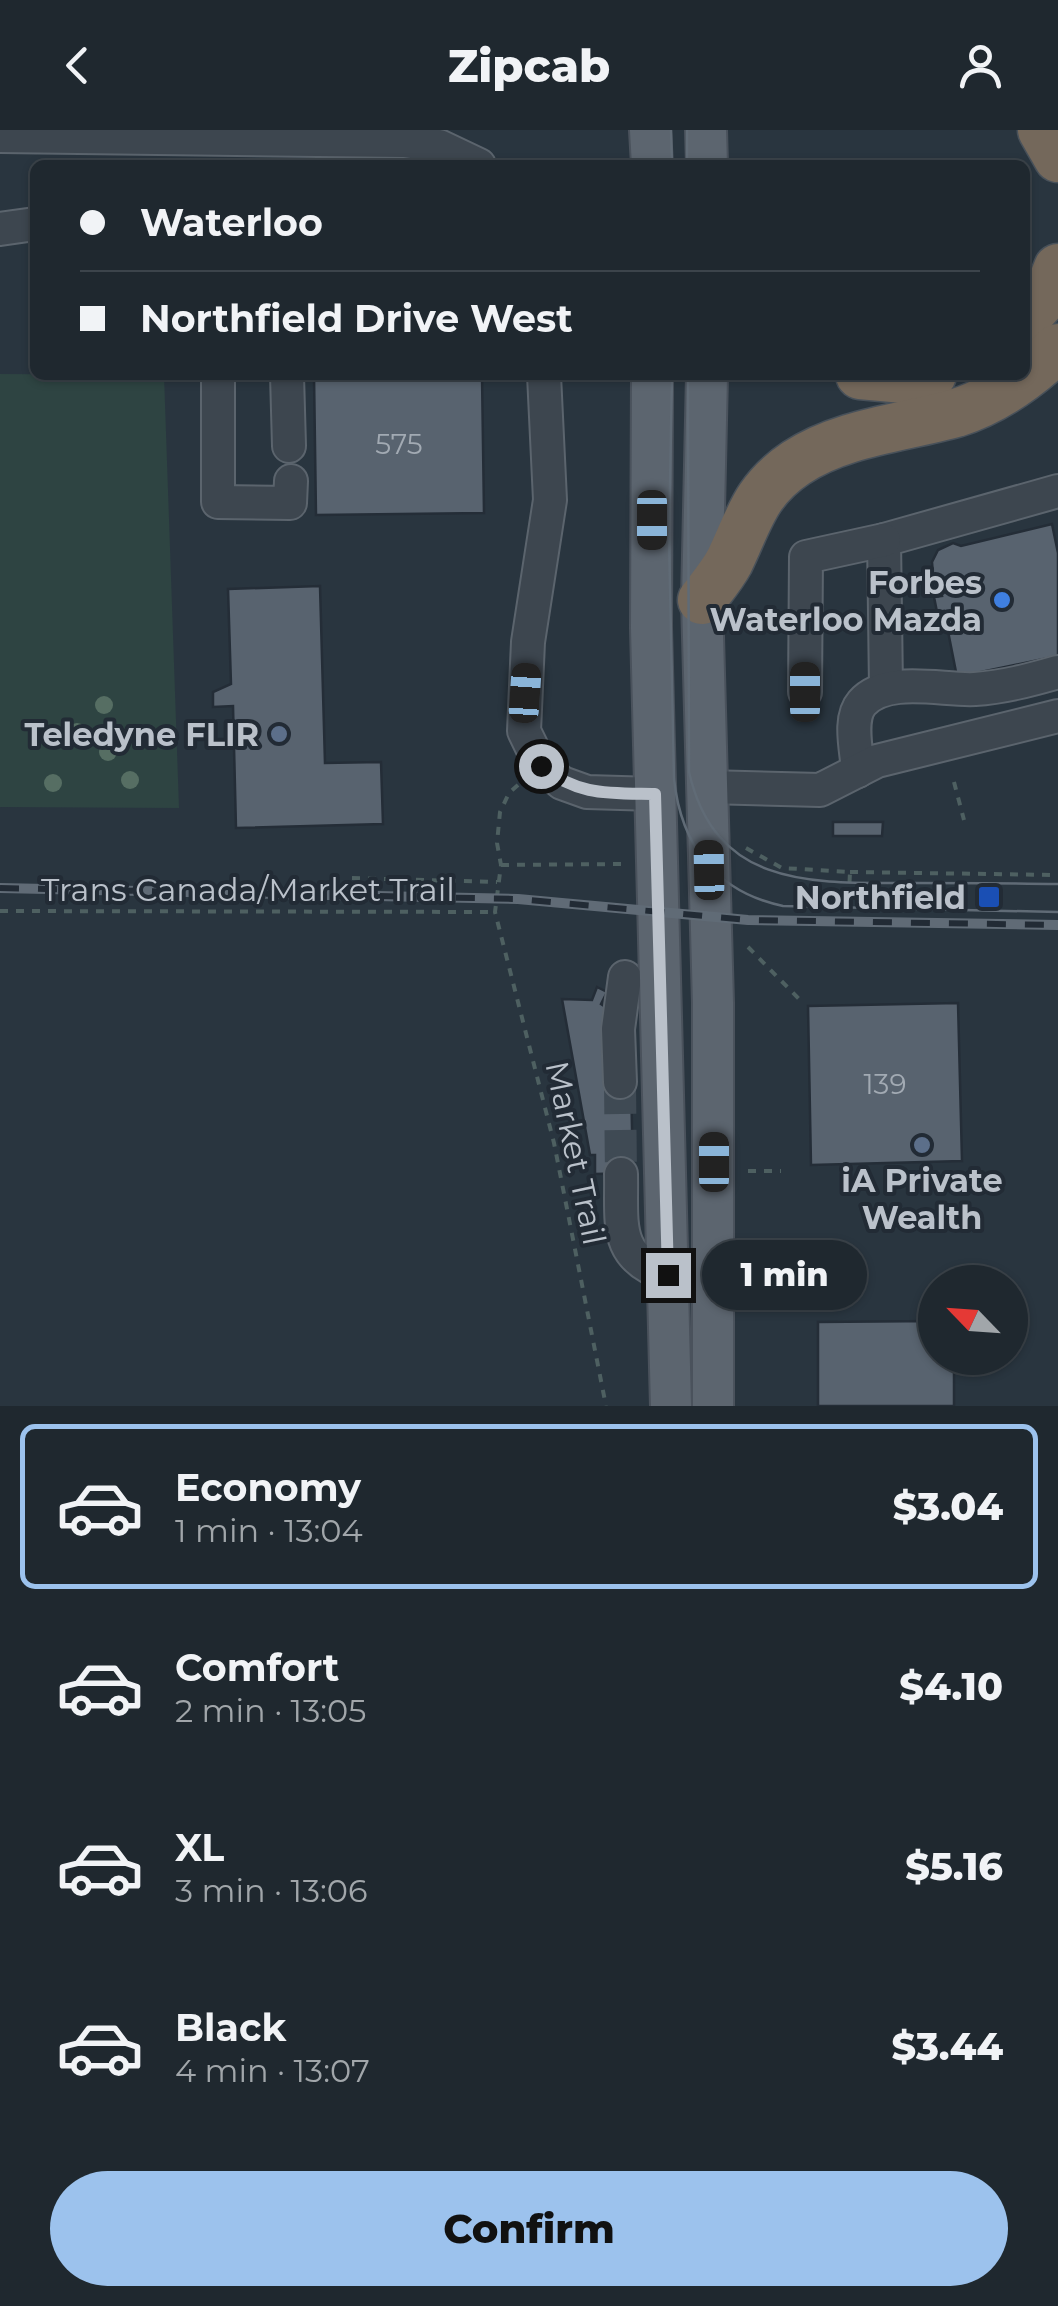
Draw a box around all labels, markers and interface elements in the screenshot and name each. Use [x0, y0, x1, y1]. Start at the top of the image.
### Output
icon: back [50, 38, 105, 93]
text: Zipcab [448, 38, 610, 93]
icon: person [953, 38, 1008, 93]
text: Waterloo [140, 199, 323, 246]
text: Northfield Drive West [140, 295, 573, 342]
house number: 575 [375, 427, 423, 461]
car [637, 490, 667, 550]
place label: Forbes Waterloo Mazda [710, 563, 982, 639]
marker: Forbes Waterloo Mazda [991, 589, 1013, 611]
car [508, 662, 542, 724]
car [790, 662, 820, 722]
place label: Teledyne FLIR [24, 715, 259, 754]
marker: Teledyne FLIR [268, 723, 290, 745]
route start [519, 744, 564, 789]
car [693, 840, 725, 900]
street label: Trans Canada/Market Trail [41, 870, 455, 909]
place label: Northfield [795, 878, 966, 917]
marker: Northfield [976, 884, 1002, 910]
street label: Market Trail [538, 1058, 614, 1248]
house number: 139 [864, 1067, 906, 1101]
car [699, 1132, 729, 1192]
marker: iA Private Wealth [911, 1134, 933, 1156]
place label: iA Private Wealth [841, 1161, 1003, 1237]
callout: 1 min [703, 1240, 868, 1310]
route end [646, 1253, 691, 1298]
text: 1 min [740, 1255, 829, 1294]
north arrow [918, 1265, 1028, 1375]
map controls [918, 1265, 1028, 1375]
icon: car [55, 1462, 145, 1552]
text: Economy [175, 1464, 361, 1511]
text: $3.04 [893, 1483, 1003, 1530]
text: 1 min · 13:04 [175, 1511, 363, 1550]
icon: car [55, 1642, 145, 1732]
text: Comfort [175, 1644, 339, 1691]
text: $4.10 [899, 1663, 1003, 1710]
text: 2 min · 13:05 [175, 1691, 366, 1730]
icon: car [55, 1822, 145, 1912]
text: XL [175, 1824, 224, 1871]
text: $5.16 [905, 1843, 1003, 1890]
text: 3 min · 13:06 [175, 1871, 368, 1910]
icon: car [55, 2002, 145, 2092]
text: Black [175, 2004, 286, 2051]
text: $3.44 [891, 2023, 1003, 2070]
text: 4 min · 13:07 [175, 2051, 370, 2090]
button: Confirm [50, 2171, 1008, 2286]

